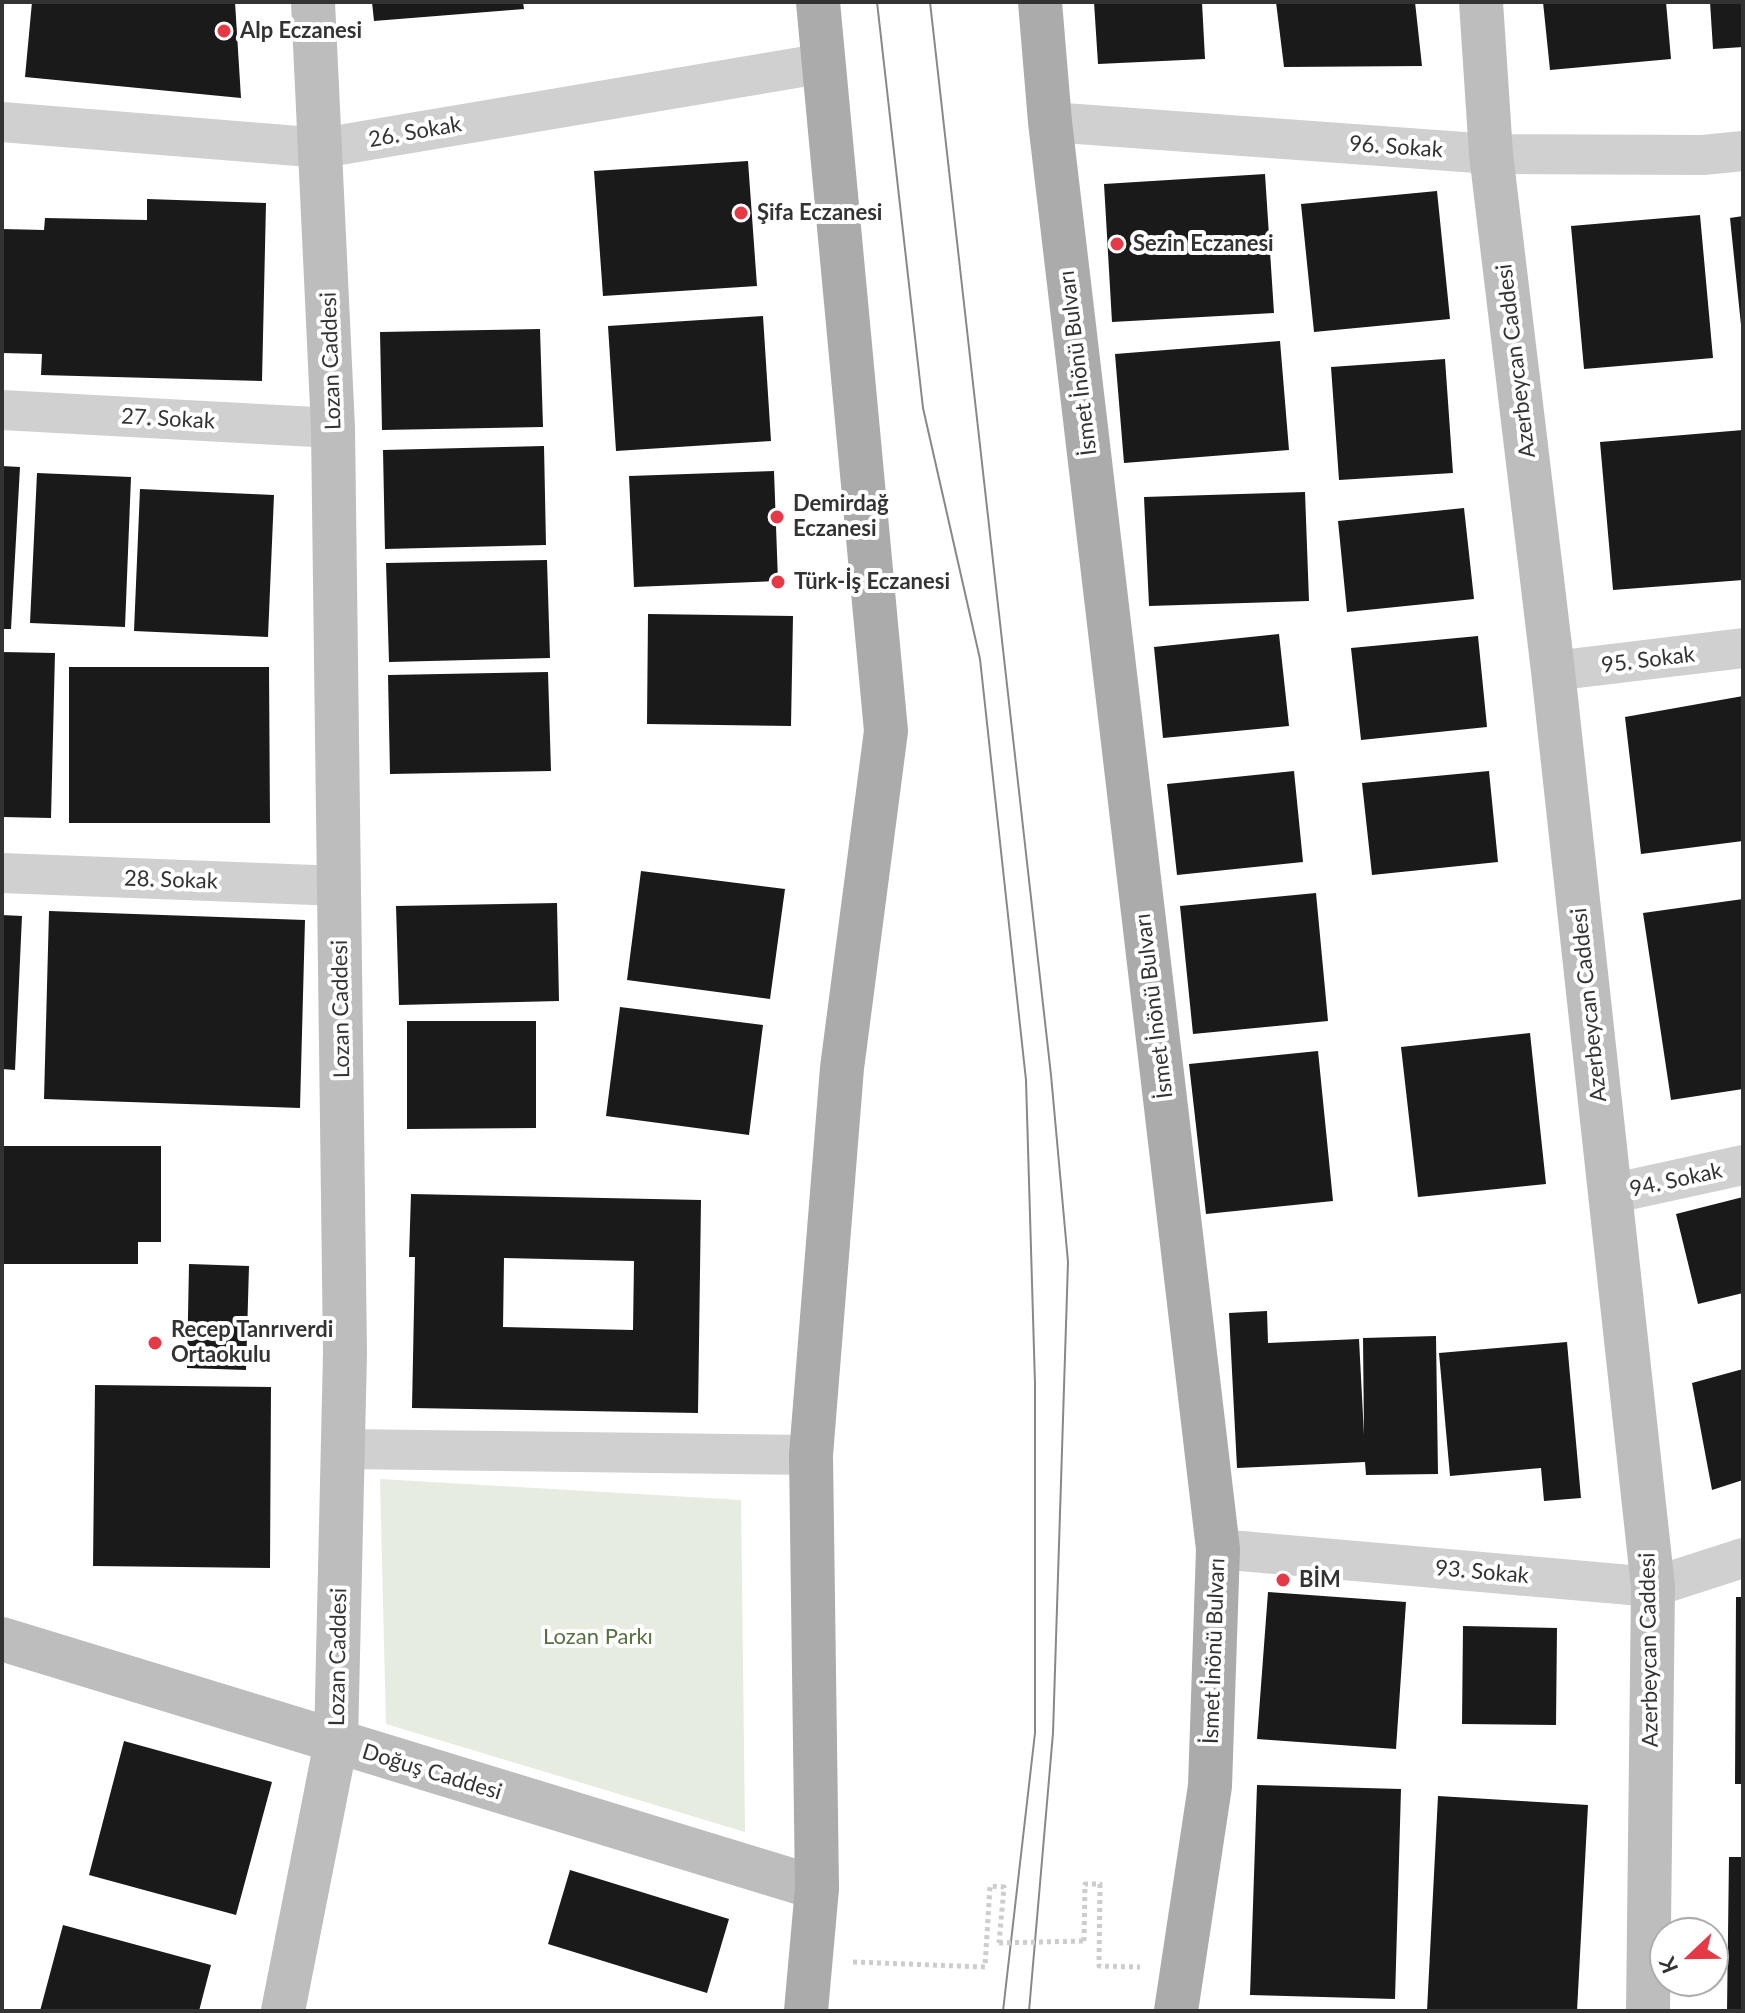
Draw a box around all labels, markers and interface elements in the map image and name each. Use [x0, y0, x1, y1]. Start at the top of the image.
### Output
place label: Alp Eczanesi [240, 18, 362, 44]
marker: Alp Eczanesi [215, 22, 233, 40]
street label: 26. Sokak [366, 111, 464, 153]
street label: 96. Sokak [1348, 131, 1444, 163]
place label: Şifa Eczanesi [757, 200, 882, 226]
marker: Şifa Eczanesi [732, 204, 750, 222]
place label: Sezin Eczanesi [1133, 231, 1274, 257]
marker: Sezin Eczanesi [1108, 235, 1126, 253]
street label: Azerbeycan Caddesi [1491, 263, 1541, 459]
street label: İsmet İnönü Bulvarı [1054, 269, 1102, 457]
street label: Lozan Caddesi [315, 291, 347, 431]
street label: 27. Sokak [120, 403, 216, 435]
place label: Demirdağ Eczanesi [793, 491, 889, 542]
marker: Demirdağ Eczanesi [768, 508, 786, 526]
place label: Türk-İş Eczanesi [794, 569, 950, 595]
marker: Türk-İş Eczanesi [769, 573, 787, 591]
street label: 95. Sokak [1600, 641, 1696, 679]
street label: 28. Sokak [124, 865, 218, 895]
street label: Azerbeycan Caddesi [1566, 907, 1612, 1103]
street label: İsmet İnönü Bulvarı [1130, 912, 1178, 1100]
street label: Lozan Caddesi [327, 940, 355, 1078]
street label: 94. Sokak [1627, 1157, 1725, 1203]
place label: Recep Tanrıverdi Ortaokulu [171, 1317, 333, 1368]
marker: Recep Tanrıverdi Ortaokulu [146, 1334, 164, 1352]
street label: Azerbeycan Caddesi [1634, 1552, 1664, 1748]
street label: 93. Sokak [1434, 1555, 1530, 1589]
street label: İsmet İnönü Bulvarı [1198, 1557, 1230, 1745]
place label: BİM [1299, 1567, 1341, 1593]
marker: BİM [1274, 1571, 1292, 1589]
street label: Lozan Caddesi [324, 1588, 352, 1726]
park label: Lozan Parkı [543, 1624, 653, 1650]
street label: Doğuş Caddesi [359, 1738, 505, 1806]
north arrow [1649, 1917, 1729, 1997]
text: K [1653, 1953, 1683, 1977]

